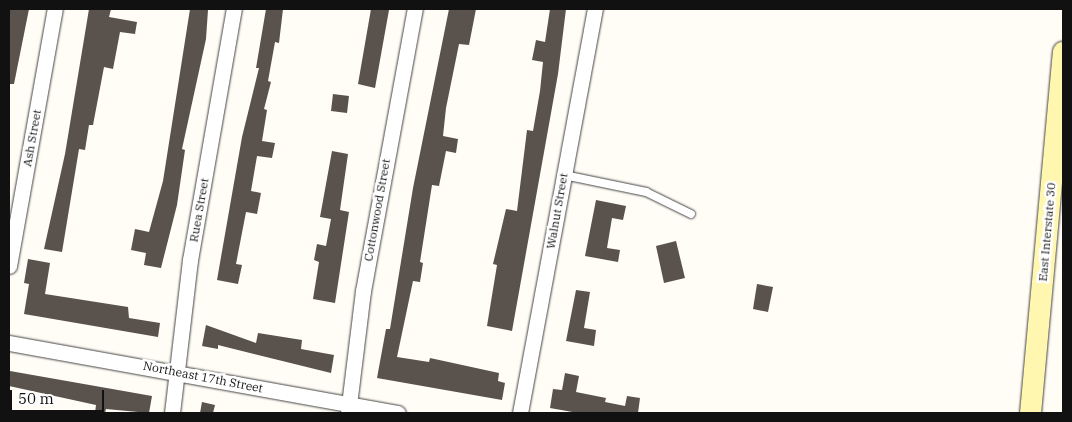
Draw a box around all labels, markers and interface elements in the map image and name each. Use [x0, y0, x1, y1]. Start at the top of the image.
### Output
street label: Ash Street [20, 108, 44, 168]
street label: Cottonwood Street [361, 158, 393, 262]
street label: Walnut Street [543, 172, 571, 250]
street label: Ruea Street [186, 177, 212, 243]
street label: East Interstate 30 [1036, 182, 1058, 282]
street label: Northeast 17th Street [142, 358, 264, 396]
scale bar [12, 380, 106, 412]
text: 50 m [18, 389, 54, 408]

